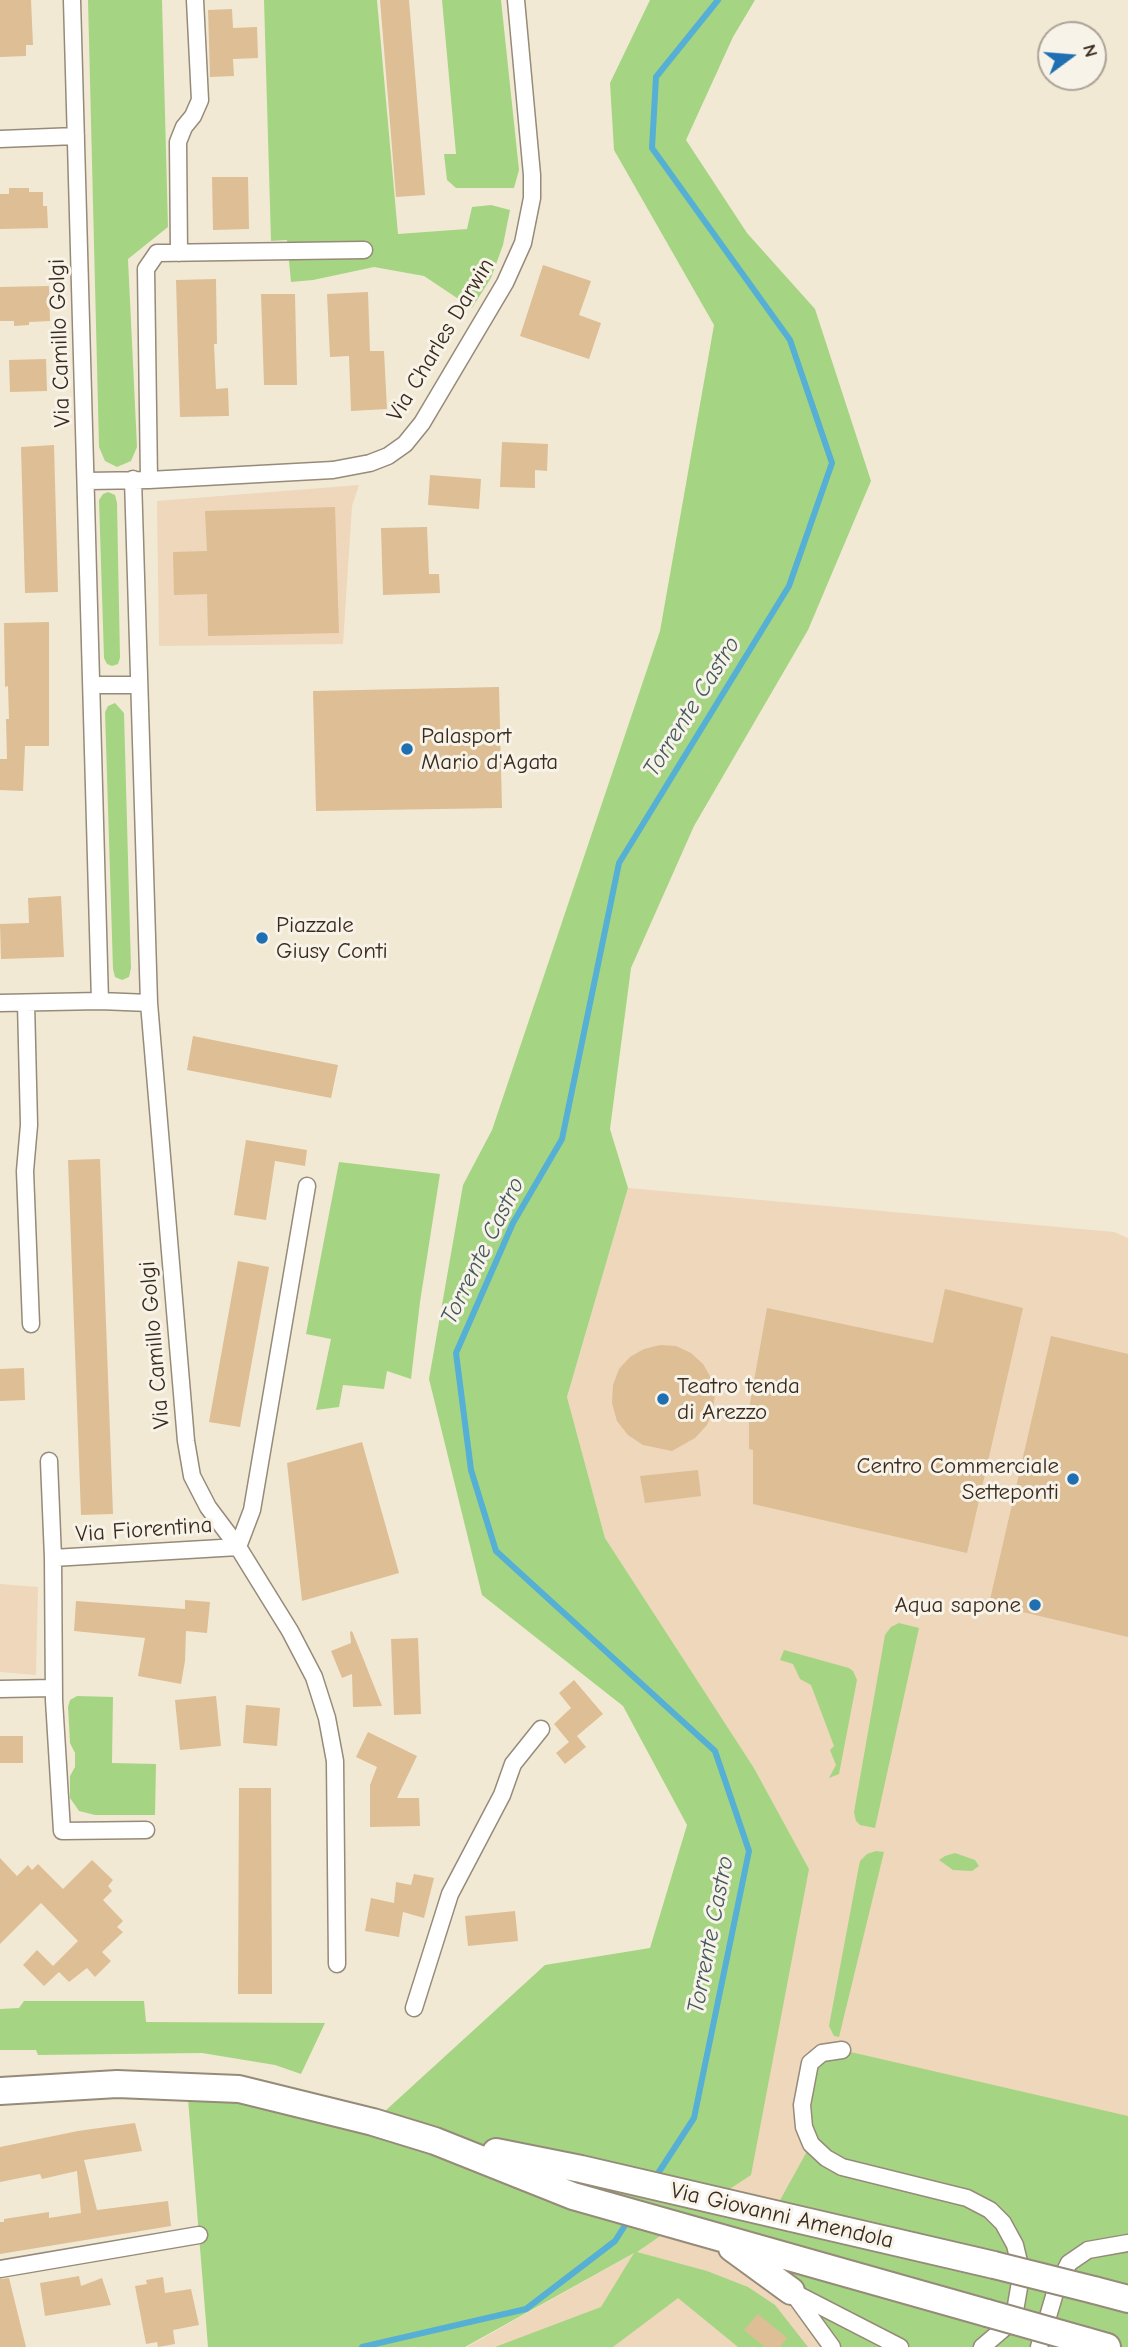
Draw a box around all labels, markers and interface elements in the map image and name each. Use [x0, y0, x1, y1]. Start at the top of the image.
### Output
north arrow [1037, 21, 1107, 91]
text: N [1078, 42, 1103, 60]
street label: Via Charles Darwin [381, 253, 501, 427]
street label: Via Camillo Golgi [43, 258, 77, 428]
water label: Torrente Castro [637, 632, 747, 782]
place label: Palasport Mario d'Agata [421, 722, 558, 776]
marker: Palasport Mario d'Agata [399, 741, 415, 757]
place label: Piazzale Giusy Conti [276, 911, 388, 965]
marker: Piazzale Giusy Conti [254, 930, 270, 946]
water label: Torrente Castro [435, 1173, 531, 1329]
street label: Via Camillo Golgi [134, 1260, 176, 1430]
place label: Teatro tenda di Arezzo [677, 1372, 800, 1426]
marker: Teatro tenda di Arezzo [655, 1391, 671, 1407]
place label: Centro Commerciale Setteponti [856, 1452, 1059, 1506]
marker: Centro Commerciale Setteponti [1065, 1471, 1081, 1487]
street label: Via Fiorentina [75, 1511, 213, 1549]
place label: Aqua sapone [894, 1591, 1021, 1619]
marker: Aqua sapone [1027, 1597, 1043, 1613]
water label: Torrente Castro [682, 1854, 740, 2016]
street label: Via Giovanni Amendola [668, 2177, 896, 2255]

